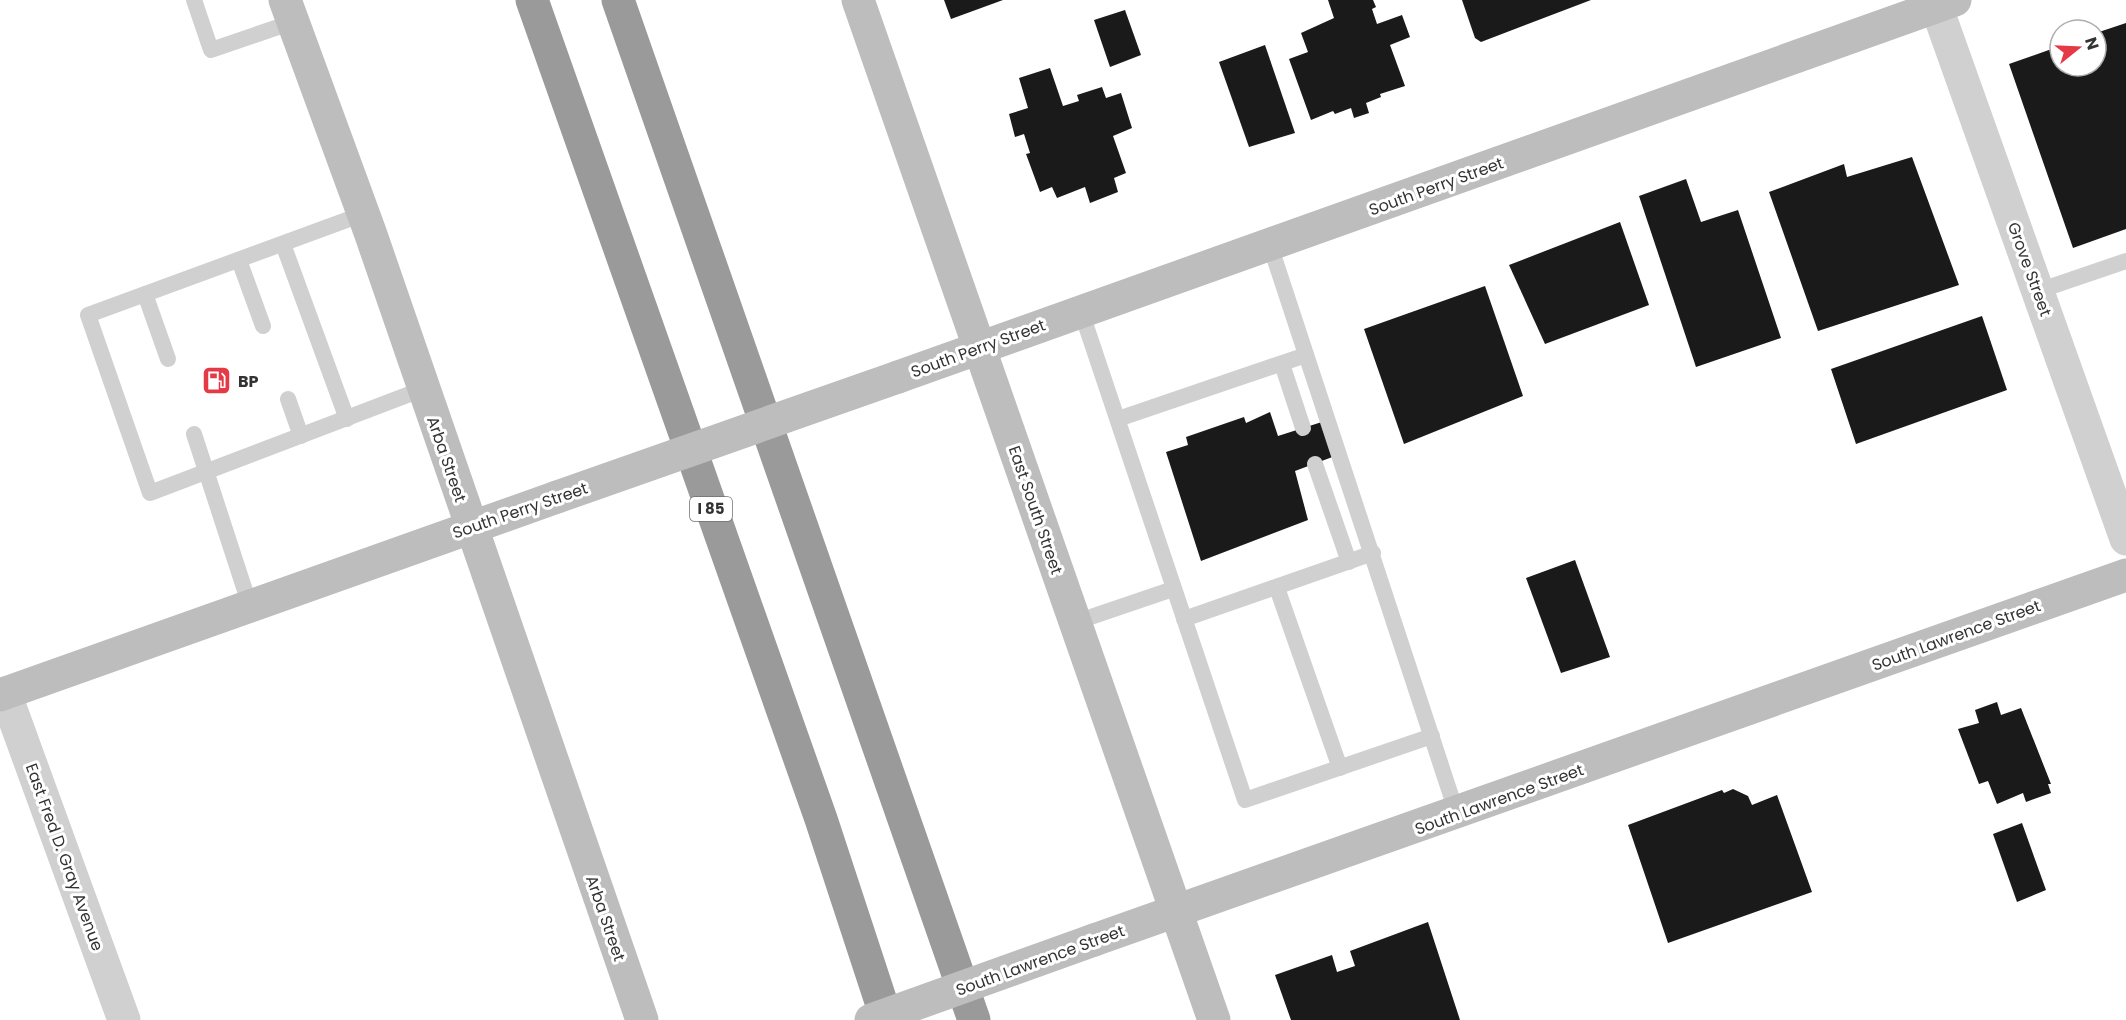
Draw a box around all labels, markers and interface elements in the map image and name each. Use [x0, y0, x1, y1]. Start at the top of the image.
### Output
north arrow [2048, 18, 2108, 78]
text: N [2079, 34, 2105, 53]
street label: South Perry Street [1366, 151, 1507, 221]
street label: Grove Street [2002, 219, 2057, 320]
street label: South Perry Street [908, 313, 1049, 383]
fuel station icon: BP [201, 365, 233, 397]
place label: BP [238, 370, 259, 393]
street label: Arba Street [421, 413, 472, 505]
street label: East South Street [1003, 443, 1068, 578]
street label: South Perry Street [450, 477, 591, 544]
road number: I 85 [690, 497, 732, 521]
street label: South Lawrence Street [1869, 594, 2044, 677]
street label: South Lawrence Street [1412, 758, 1587, 841]
street label: East Fred D. Gray Avenue [20, 760, 109, 954]
street label: Arba Street [580, 872, 631, 964]
street label: South Lawrence Street [953, 919, 1128, 1002]

